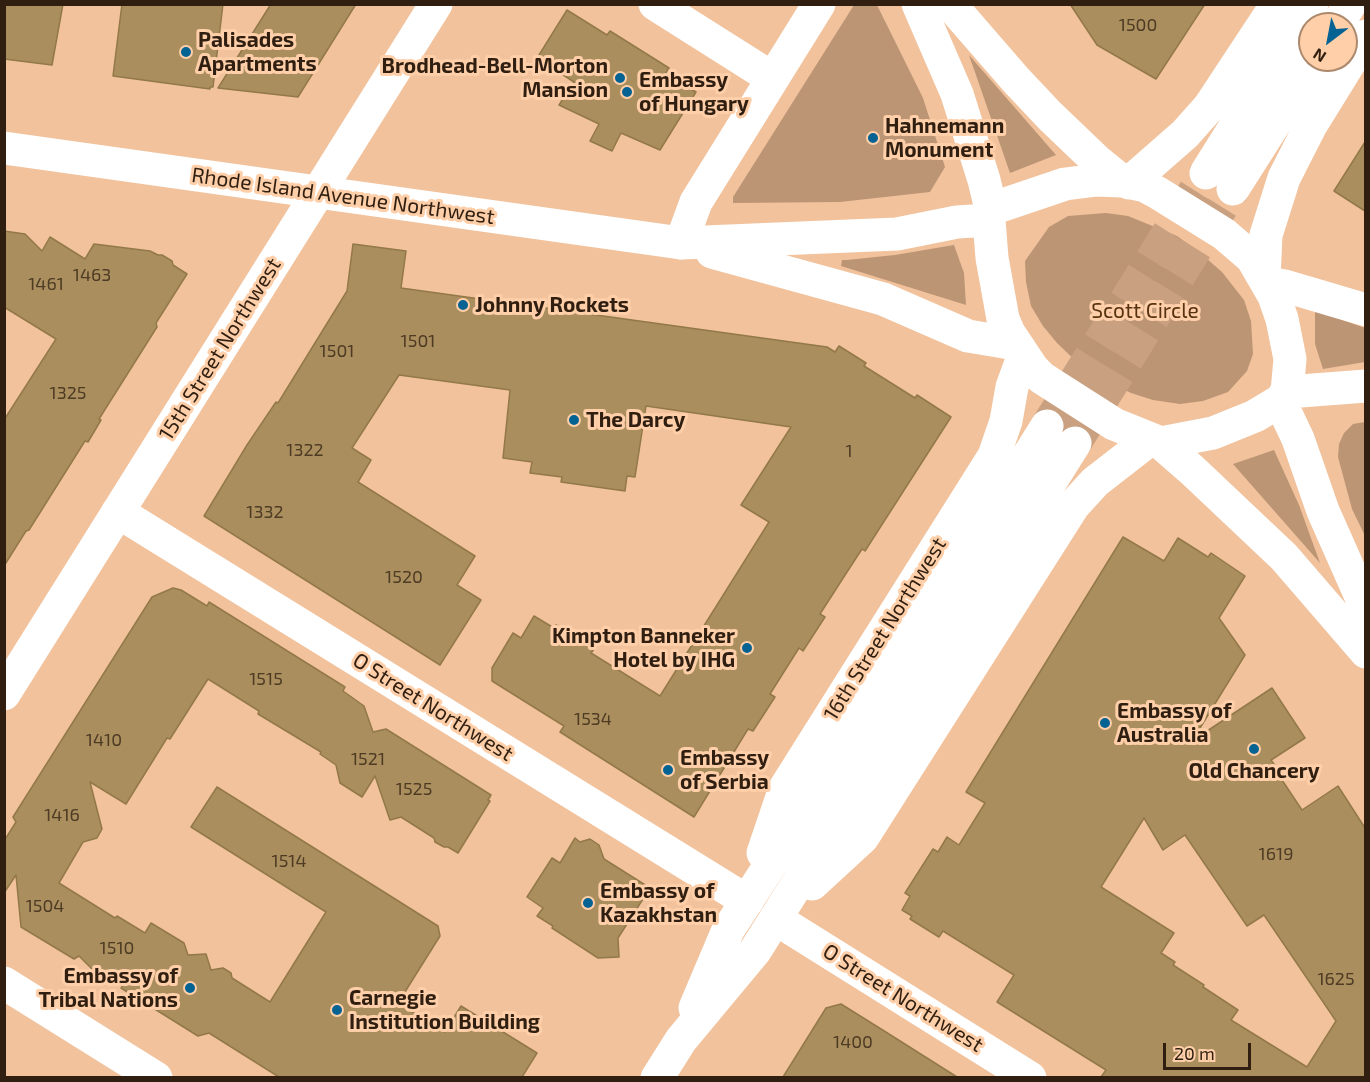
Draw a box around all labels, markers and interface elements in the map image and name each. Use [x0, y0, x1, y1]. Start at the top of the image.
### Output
north arrow [1298, 12, 1358, 72]
house number: 1500 [1119, 14, 1157, 36]
place label: Palisades Apartments [198, 27, 317, 77]
marker: Palisades Apartments [179, 45, 193, 59]
text: N [1309, 45, 1329, 67]
place label: Brodhead-Bell-Morton Mansion [382, 53, 608, 103]
place label: Embassy of Hungary [639, 67, 749, 117]
marker: Brodhead-Bell-Morton Mansion [613, 71, 627, 85]
marker: Embassy of Hungary [620, 85, 634, 99]
place label: Hahnemann Monument [885, 113, 1004, 163]
marker: Hahnemann Monument [866, 131, 880, 145]
street label: Rhode Island Avenue Northwest [190, 162, 496, 230]
street label: 15th Street Northwest [154, 253, 286, 445]
house number: 1463 [73, 264, 111, 286]
house number: 1461 [28, 273, 64, 295]
place label: Johnny Rockets [475, 292, 629, 318]
marker: Johnny Rockets [456, 298, 470, 312]
park label: Scott Circle [1091, 298, 1199, 324]
house number: 1501 [401, 330, 435, 352]
house number: 1501 [320, 340, 354, 362]
house number: 1325 [50, 382, 86, 404]
place label: The Darcy [586, 407, 685, 433]
marker: The Darcy [567, 413, 581, 427]
house number: 1322 [286, 439, 324, 461]
house number: 1 [845, 440, 853, 462]
house number: 1332 [246, 501, 284, 523]
street label: 16th Street Northwest [818, 533, 952, 725]
house number: 1520 [385, 566, 423, 588]
place label: Kimpton Banneker Hotel by IHG [552, 623, 735, 673]
marker: Kimpton Banneker Hotel by IHG [740, 641, 754, 655]
street label: O Street Northwest [348, 647, 518, 767]
house number: 1515 [249, 668, 283, 690]
place label: Embassy of Australia [1117, 698, 1232, 748]
house number: 1534 [574, 708, 612, 730]
marker: Embassy of Australia [1098, 716, 1112, 730]
house number: 1410 [86, 729, 122, 751]
marker: Old Chancery [1247, 742, 1261, 756]
place label: Embassy of Serbia [680, 745, 769, 795]
house number: 1521 [351, 748, 385, 770]
place label: Old Chancery [1188, 758, 1320, 784]
marker: Embassy of Serbia [661, 763, 675, 777]
house number: 1525 [396, 778, 432, 800]
house number: 1416 [44, 804, 80, 826]
house number: 1619 [1259, 843, 1293, 865]
house number: 1514 [271, 850, 307, 872]
place label: Embassy of Kazakhstan [600, 878, 717, 928]
house number: 1504 [26, 895, 64, 917]
marker: Embassy of Kazakhstan [581, 896, 595, 910]
house number: 1510 [100, 937, 134, 959]
street label: O Street Northwest [818, 938, 988, 1058]
place label: Embassy of Tribal Nations [39, 963, 178, 1013]
house number: 1625 [1317, 968, 1355, 990]
marker: Embassy of Tribal Nations [183, 981, 197, 995]
place label: Carnegie Institution Building [349, 985, 540, 1035]
marker: Carnegie Institution Building [330, 1003, 344, 1017]
house number: 1400 [833, 1031, 873, 1053]
scale bar [1166, 1031, 1254, 1069]
text: 20 m [1174, 1042, 1215, 1064]

